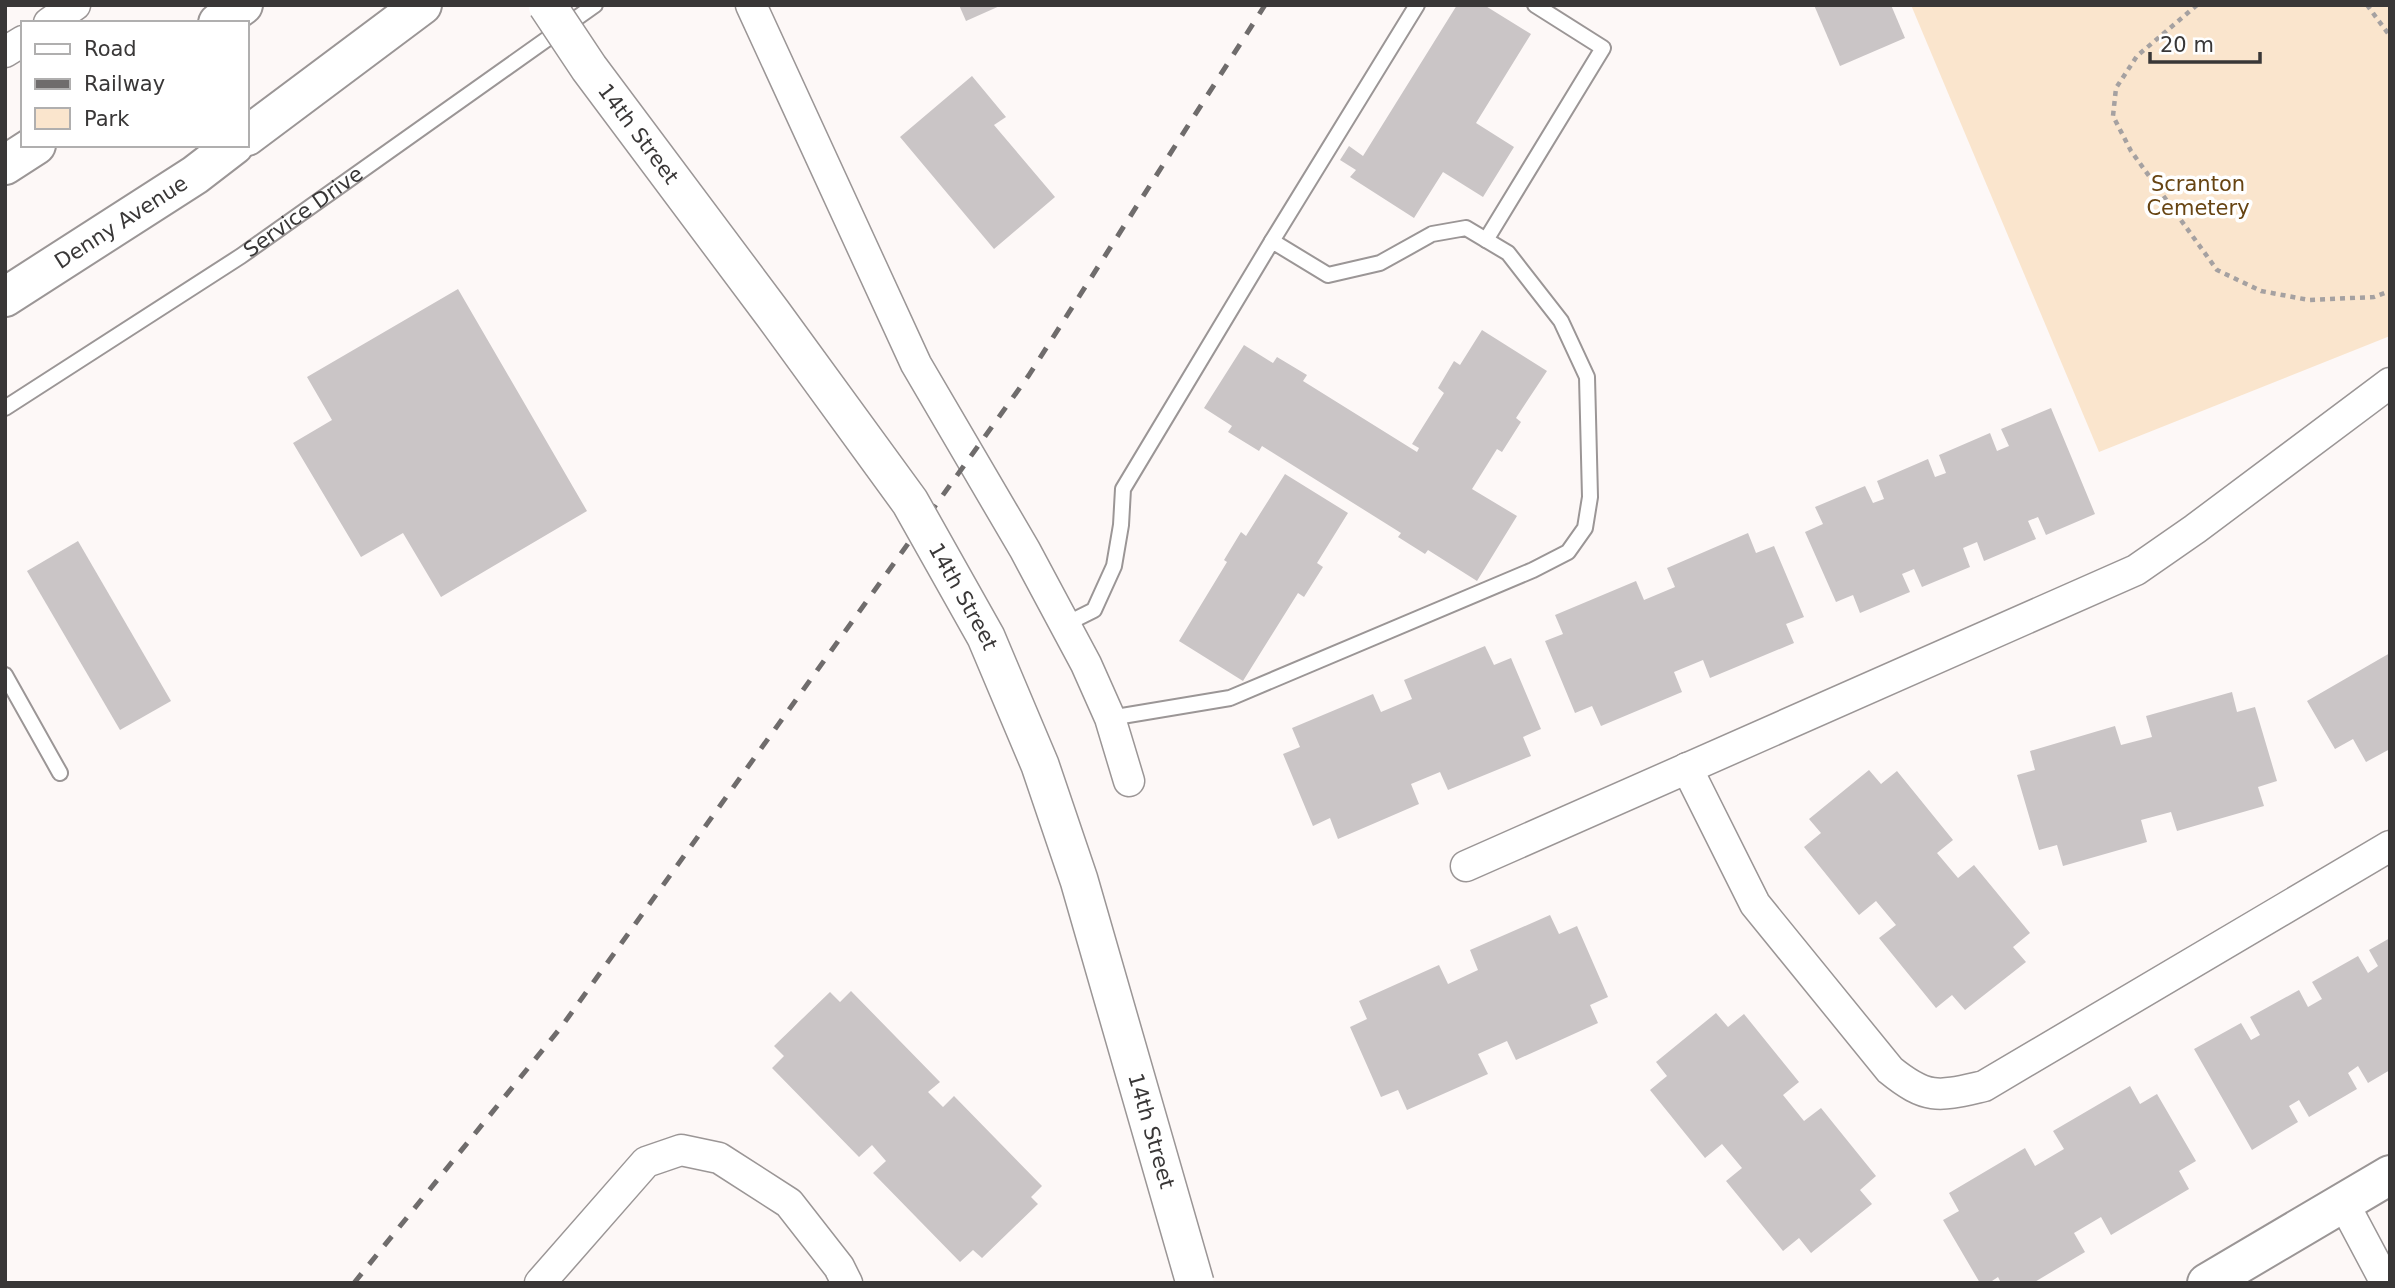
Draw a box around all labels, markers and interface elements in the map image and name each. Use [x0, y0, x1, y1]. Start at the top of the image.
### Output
legend [21, 21, 248, 147]
scale bar [2150, 21, 2260, 65]
text: 20 m [2160, 33, 2214, 57]
text: Road [84, 37, 137, 61]
text: Railway [84, 72, 165, 96]
street label: 14th Street [593, 79, 683, 189]
text: Park [84, 107, 130, 131]
street label: Service Drive [239, 161, 367, 262]
street label: Denny Avenue [50, 171, 192, 274]
park label: Scranton Cemetery [2146, 172, 2250, 220]
street label: 14th Street [924, 539, 1002, 654]
street label: 14th Street [1123, 1071, 1179, 1191]

